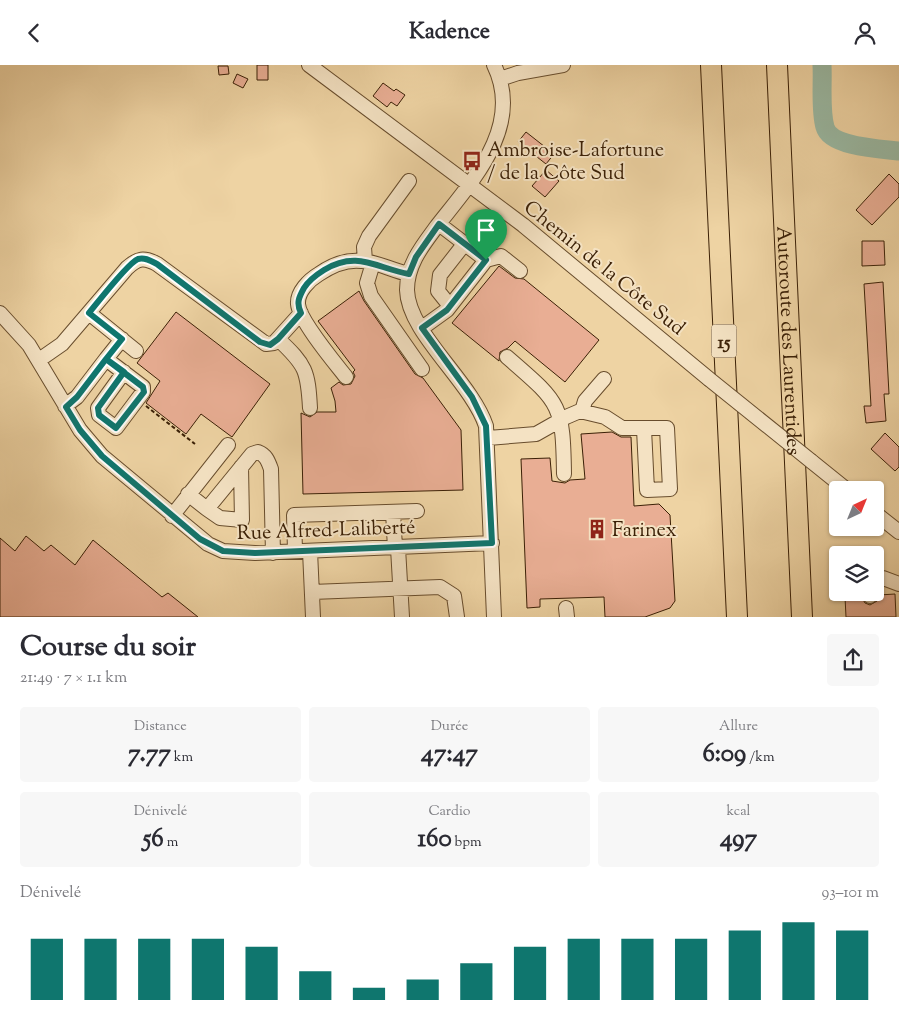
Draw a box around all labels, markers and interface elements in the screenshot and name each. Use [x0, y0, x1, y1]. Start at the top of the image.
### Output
text: Kadence [409, 17, 490, 49]
icon: back [20, 19, 48, 47]
icon: person [851, 19, 879, 47]
place label: Ambroise-Lafortune / de la Côte Sud [487, 137, 664, 189]
bus stop icon: Ambroise-Lafortune / de la Côte Sud [461, 150, 483, 172]
street label: Chemin de la Côte Sud [516, 195, 691, 343]
pin [465, 209, 507, 260]
icon: arrive [472, 216, 500, 244]
street label: Autoroute des Laurentides [767, 225, 807, 456]
road number: 15 [712, 325, 736, 357]
north arrow [829, 481, 884, 536]
map controls [829, 481, 884, 601]
street label: Rue Alfred-Laliberté [236, 514, 416, 549]
place label: Farinex [612, 517, 677, 546]
building icon: Farinex [586, 518, 608, 540]
button: layers [829, 546, 884, 601]
text: Course du soir [20, 628, 196, 668]
button: share [827, 634, 879, 686]
text: 21:49 · 7 × 1.1 km [20, 667, 127, 690]
text: Distance [134, 717, 187, 737]
text: Durée [431, 717, 468, 737]
text: Allure [719, 717, 758, 737]
text: 7.77 [128, 737, 171, 773]
text: 47:47 [421, 737, 478, 773]
text: 6:09 [702, 737, 746, 773]
text: km [171, 748, 193, 768]
text: /km [746, 748, 775, 768]
text: Dénivelé [134, 802, 187, 822]
text: Cardio [428, 802, 471, 822]
text: kcal [726, 802, 751, 822]
text: 56 [143, 822, 164, 858]
text: 160 [417, 822, 452, 858]
text: 497 [720, 822, 757, 858]
text: m [164, 833, 178, 853]
text: bpm [452, 833, 482, 853]
text: Dénivelé [20, 882, 81, 905]
text: 93–101 m [821, 882, 879, 905]

